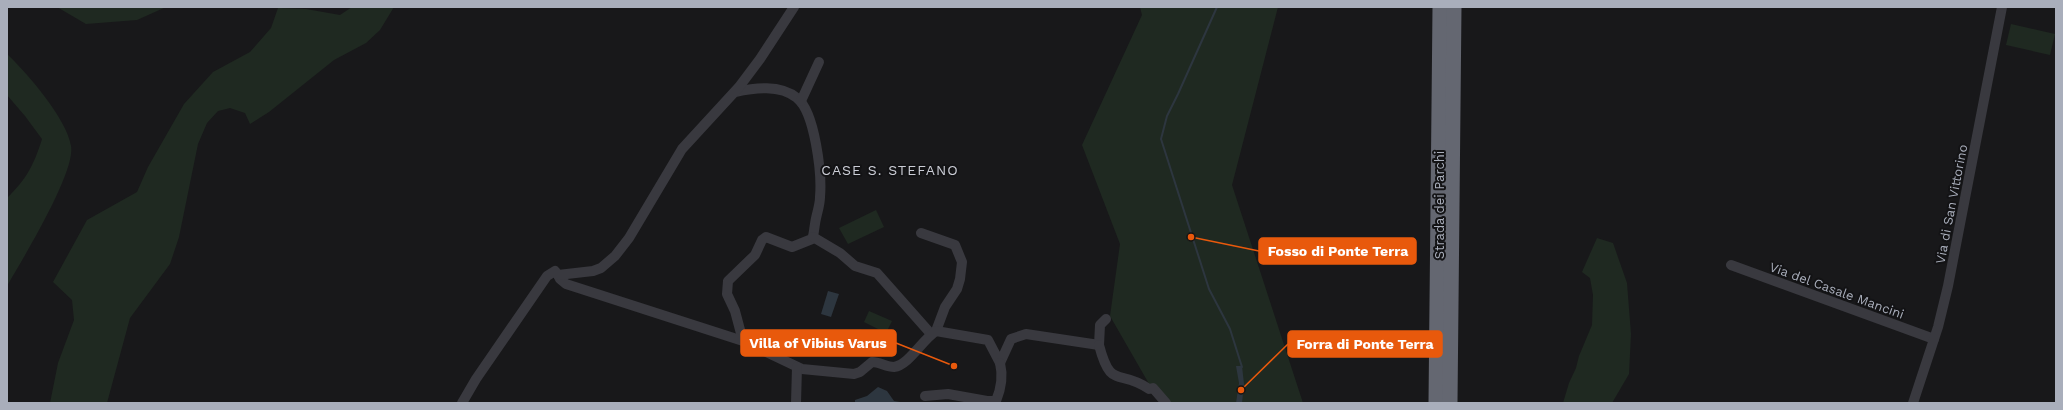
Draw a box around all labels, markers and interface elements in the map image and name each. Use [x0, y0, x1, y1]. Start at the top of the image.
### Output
street label: Via di San Vittorino [1933, 143, 1970, 265]
street label: Strada dei Parchi [1432, 151, 1447, 259]
district label: CASE S. STEFANO [821, 162, 959, 178]
callout: Fosso di Ponte Terra [1259, 238, 1416, 264]
text: Fosso di Ponte Terra [1268, 243, 1409, 259]
street label: Via del Casale Mancini [1768, 259, 1906, 322]
callout: Villa of Vibius Varus [741, 330, 896, 356]
callout: Forra di Ponte Terra [1288, 331, 1442, 357]
text: Villa of Vibius Varus [749, 335, 887, 351]
text: Forra di Ponte Terra [1296, 336, 1435, 352]

